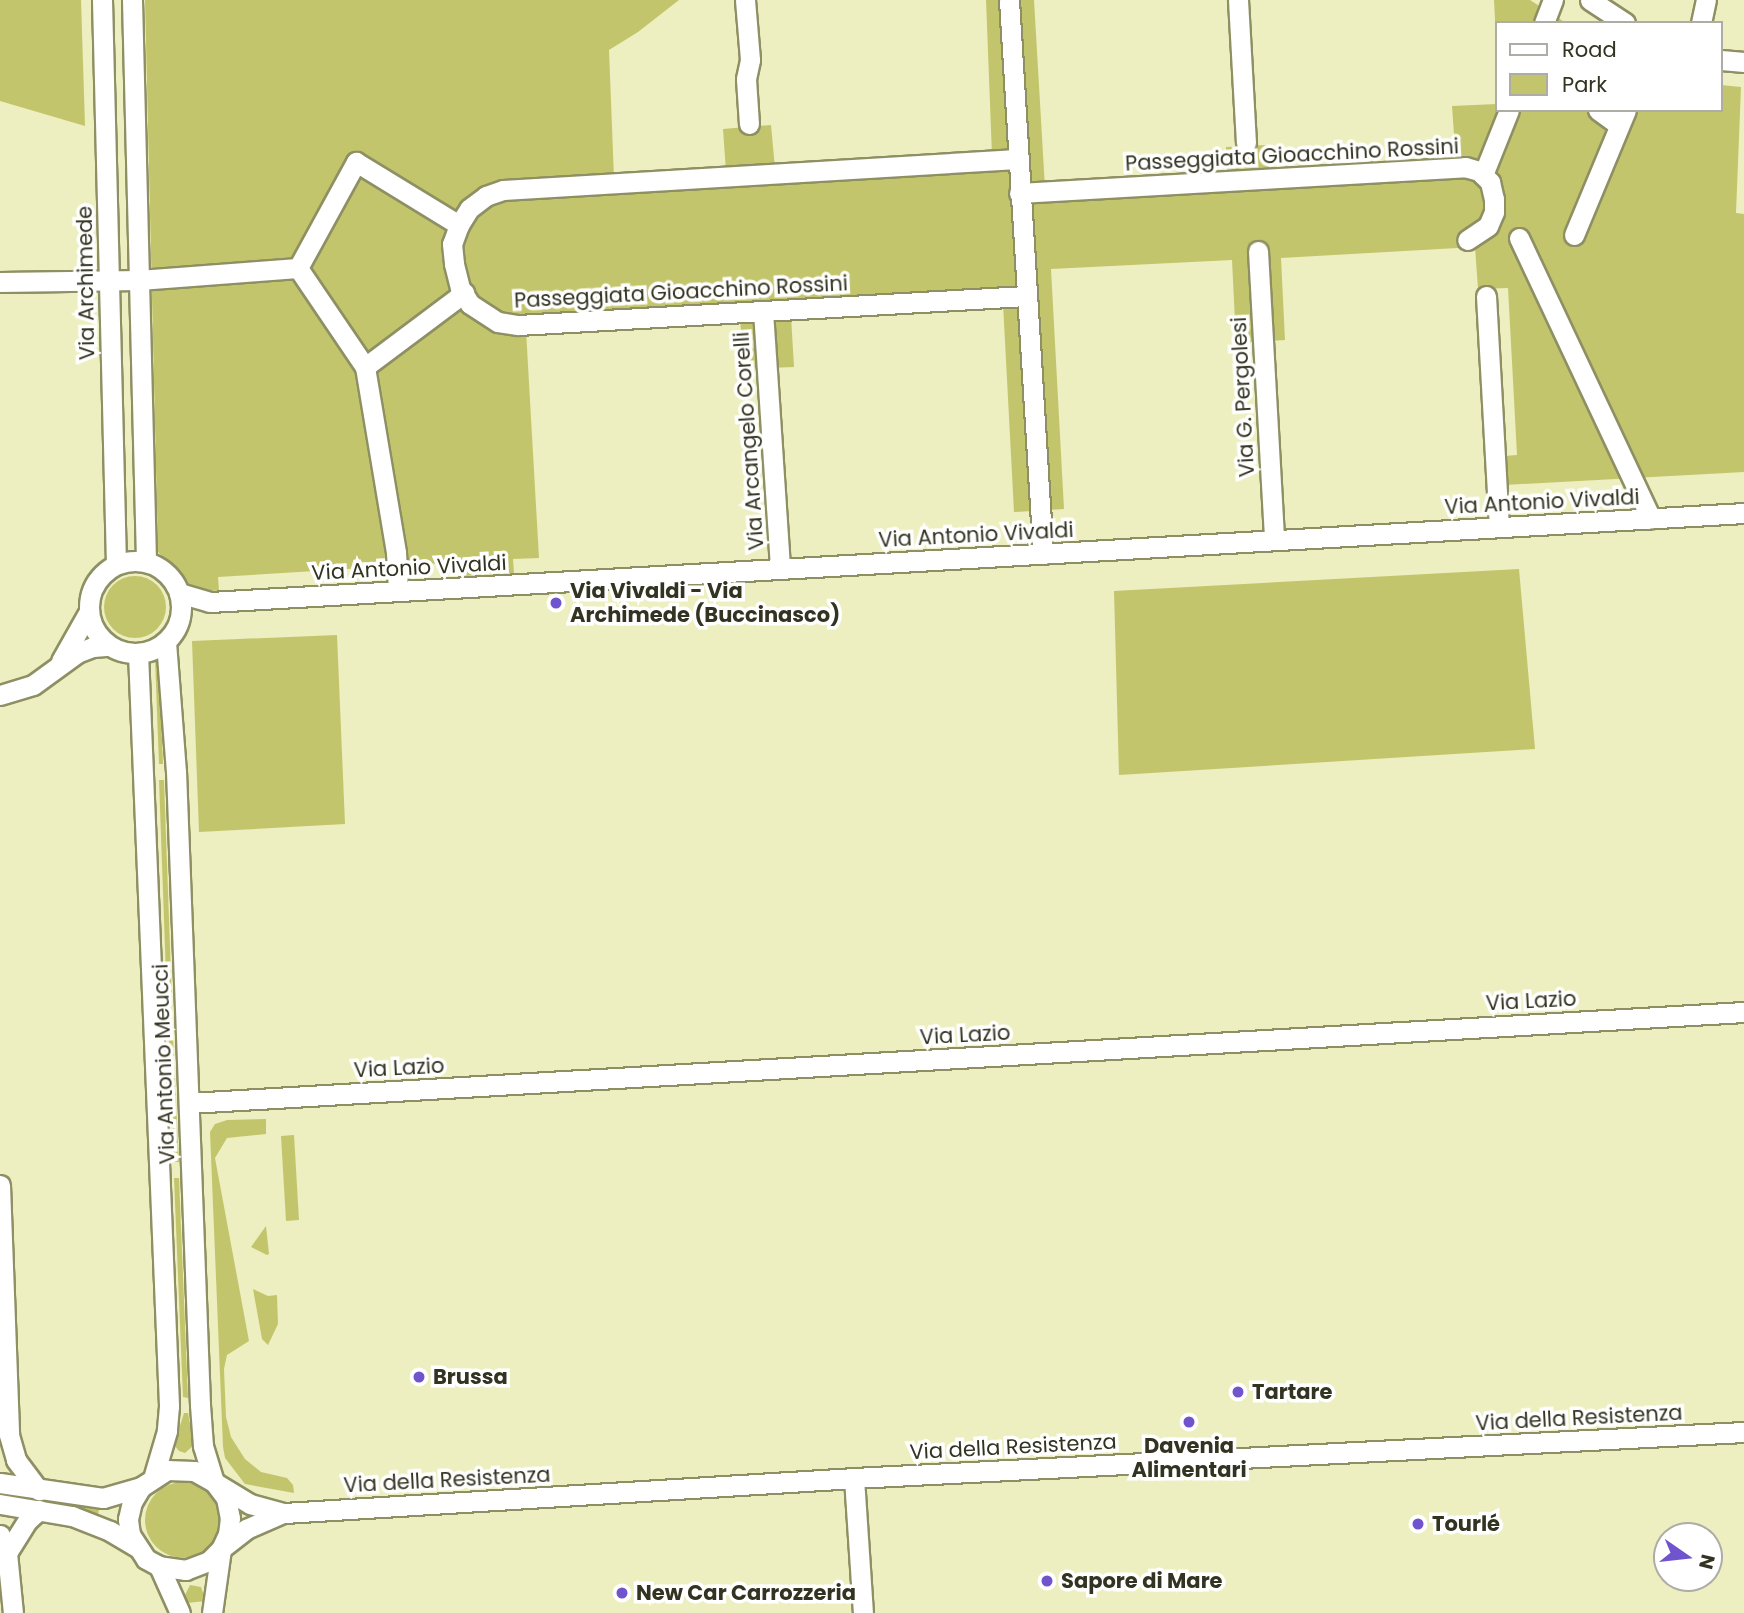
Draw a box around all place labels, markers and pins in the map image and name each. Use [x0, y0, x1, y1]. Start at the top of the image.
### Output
place label: Via Vivaldi - Via Archimede (Buccinasco) [570, 578, 840, 628]
marker: Via Vivaldi - Via Archimede (Buccinasco) [548, 595, 564, 611]
place label: Brussa [433, 1364, 508, 1390]
marker: Brussa [411, 1369, 427, 1385]
place label: Tartare [1252, 1379, 1332, 1405]
marker: Tartare [1230, 1384, 1246, 1400]
marker: Davenia Alimentari [1181, 1414, 1197, 1430]
place label: Davenia Alimentari [1131, 1433, 1247, 1483]
place label: Tourlé [1432, 1511, 1500, 1537]
marker: Tourlé [1410, 1516, 1426, 1532]
place label: Sapore di Mare [1061, 1568, 1223, 1594]
marker: Sapore di Mare [1039, 1573, 1055, 1589]
place label: New Car Carrozzeria [636, 1580, 856, 1606]
marker: New Car Carrozzeria [614, 1585, 630, 1601]

